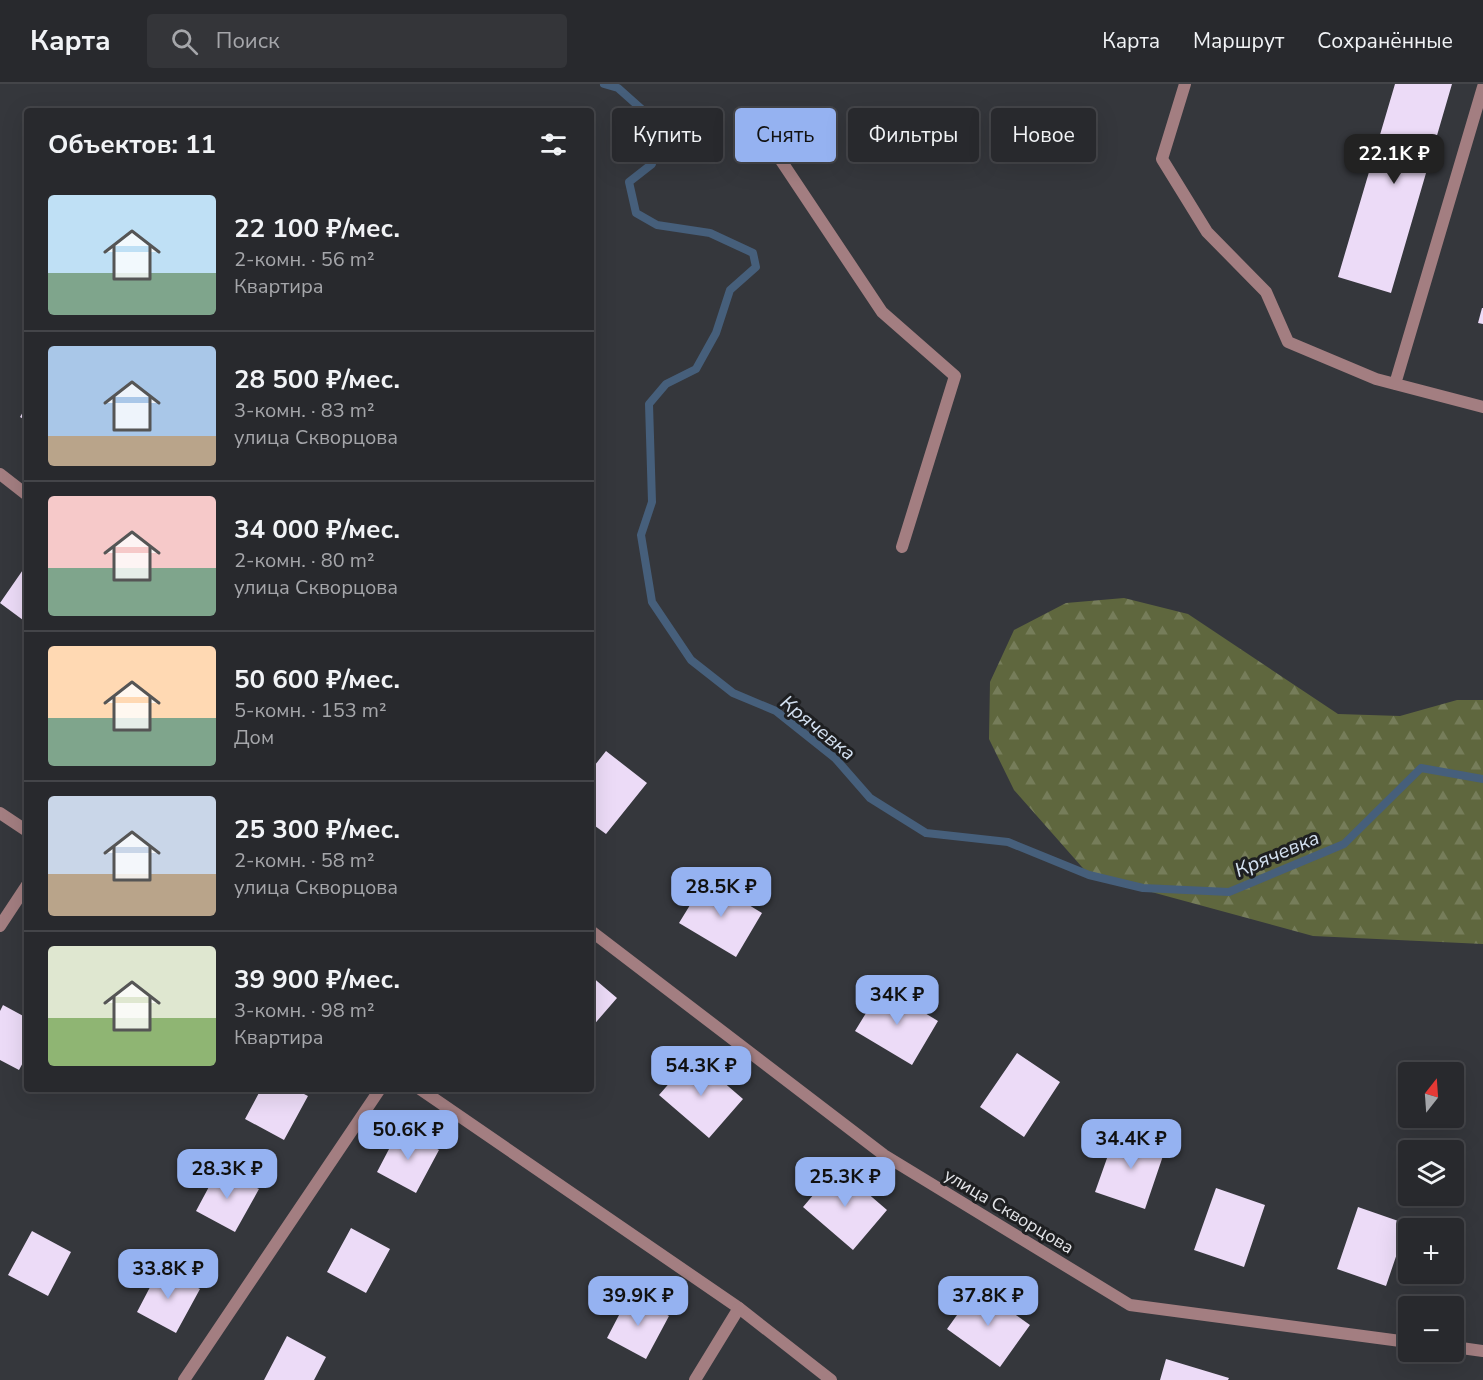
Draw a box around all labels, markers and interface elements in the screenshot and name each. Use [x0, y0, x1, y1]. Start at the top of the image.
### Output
search box [147, 14, 567, 68]
text: Карта [30, 22, 111, 60]
icon: search [168, 25, 201, 58]
text: Поиск [216, 26, 280, 56]
text: Карта [1102, 27, 1160, 55]
text: Маршрут [1193, 27, 1284, 55]
text: Сохранённые [1317, 27, 1453, 55]
chip: Купить [612, 108, 723, 162]
chip: Снять [735, 108, 836, 162]
chip: Фильтры [848, 108, 979, 162]
chip: Новое [991, 108, 1096, 162]
text: Объектов: 11 [48, 127, 216, 162]
icon: filters [537, 128, 570, 161]
pin: 22.1K ₽ [1339, 134, 1449, 185]
text: 22.1K ₽ [1358, 140, 1430, 167]
text: 22 100 ₽/мес. [234, 211, 400, 246]
icon: home [96, 219, 168, 291]
text: 2-комн. · 56 m² [234, 246, 375, 273]
text: Квартира [234, 273, 324, 300]
text: 28 500 ₽/мес. [234, 362, 400, 397]
icon: home [96, 370, 168, 442]
text: 3-комн. · 83 m² [234, 397, 375, 424]
text: улица Скворцова [234, 424, 398, 451]
text: 34 000 ₽/мес. [234, 512, 400, 547]
icon: home [96, 520, 168, 592]
text: 2-комн. · 80 m² [234, 547, 375, 574]
text: улица Скворцова [234, 574, 398, 601]
text: 50 600 ₽/мес. [234, 662, 400, 697]
icon: home [96, 670, 168, 742]
water label: Крячевка [775, 689, 861, 767]
text: 5-комн. · 153 m² [234, 697, 387, 724]
text: Дом [234, 724, 274, 751]
text: 25 300 ₽/мес. [234, 812, 400, 847]
icon: home [96, 820, 168, 892]
water label: Крячевка [1230, 824, 1324, 884]
text: 2-комн. · 58 m² [234, 847, 375, 874]
pin: 28.5K ₽ [666, 867, 776, 918]
text: 28.5K ₽ [685, 873, 757, 900]
text: улица Скворцова [234, 874, 398, 901]
text: 39 900 ₽/мес. [234, 962, 400, 997]
icon: home [96, 970, 168, 1042]
pin: 34K ₽ [855, 975, 939, 1026]
text: 34K ₽ [870, 981, 924, 1008]
text: 3-комн. · 98 m² [234, 997, 375, 1024]
text: Квартира [234, 1024, 324, 1051]
pin: 54.3K ₽ [646, 1046, 756, 1097]
text: 54.3K ₽ [665, 1052, 737, 1079]
north arrow [1398, 1062, 1464, 1128]
map controls [1398, 1062, 1464, 1362]
pin: 50.6K ₽ [353, 1110, 463, 1161]
text: 50.6K ₽ [372, 1116, 444, 1143]
pin: 34.4K ₽ [1076, 1119, 1186, 1170]
text: 34.4K ₽ [1095, 1125, 1167, 1152]
button: layers [1398, 1140, 1464, 1206]
pin: 28.3K ₽ [172, 1149, 282, 1200]
text: 28.3K ₽ [191, 1155, 263, 1182]
pin: 25.3K ₽ [790, 1157, 900, 1208]
text: 25.3K ₽ [809, 1163, 881, 1190]
street label: улица Скворцова [940, 1163, 1078, 1259]
button: + [1398, 1218, 1464, 1284]
pin: 33.8K ₽ [113, 1249, 223, 1300]
text: 33.8K ₽ [132, 1255, 204, 1282]
pin: 39.9K ₽ [583, 1276, 693, 1327]
pin: 37.8K ₽ [933, 1276, 1043, 1327]
text: 39.9K ₽ [602, 1282, 674, 1309]
text: 37.8K ₽ [952, 1282, 1024, 1309]
button: − [1398, 1296, 1464, 1362]

